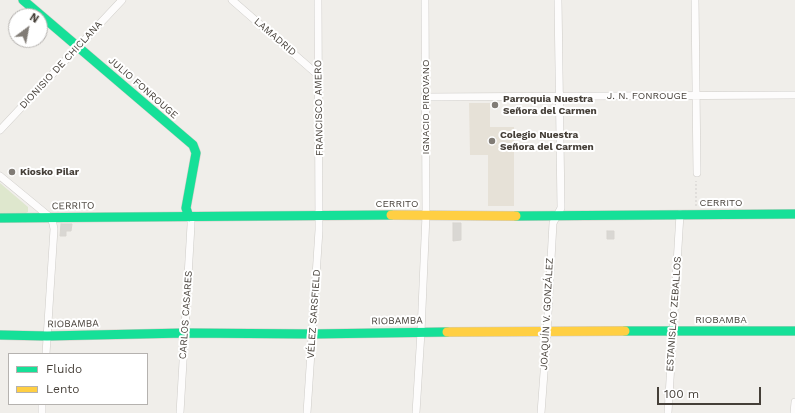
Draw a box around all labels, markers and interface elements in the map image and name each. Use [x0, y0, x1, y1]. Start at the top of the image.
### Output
north arrow [8, 8, 48, 48]
street label: LAMADRID [252, 15, 298, 59]
street label: DIONISIO DE CHICLANA [17, 19, 105, 111]
street label: JULIO FONROUGE [106, 55, 180, 121]
street label: FRANCISCO AMERO [312, 60, 326, 156]
street label: IGNACIO PIROVANO [420, 60, 432, 154]
street label: J. N. FONROUGE [607, 90, 687, 102]
place label: Parroquia Nuestra Señora del Carmen [503, 93, 597, 116]
marker: Parroquia Nuestra Señora del Carmen [490, 100, 500, 110]
place label: Colegio Nuestra Señora del Carmen [500, 129, 594, 152]
marker: Colegio Nuestra Señora del Carmen [487, 136, 497, 146]
place label: Kiosko Pilar [20, 166, 79, 178]
marker: Kiosko Pilar [7, 167, 17, 177]
street label: CERRITO [700, 197, 742, 209]
street label: CERRITO [376, 198, 418, 210]
street label: CERRITO [51, 200, 95, 212]
street label: ESTANISLAO ZEBALLOS [664, 256, 684, 372]
street label: JOAQUÍN V. GONZÁLEZ [538, 257, 556, 371]
street label: VÉLEZ SARSFIELD [305, 269, 323, 359]
street label: CARLOS CASARES [177, 270, 195, 360]
street label: RIOBAMBA [695, 314, 747, 326]
street label: RIOBAMBA [371, 315, 423, 327]
street label: RIOBAMBA [47, 318, 99, 330]
legend [8, 353, 148, 405]
text: Fluido [46, 362, 82, 376]
scale bar [659, 379, 763, 405]
text: Lento [46, 382, 80, 396]
text: 100 m [664, 387, 699, 401]

